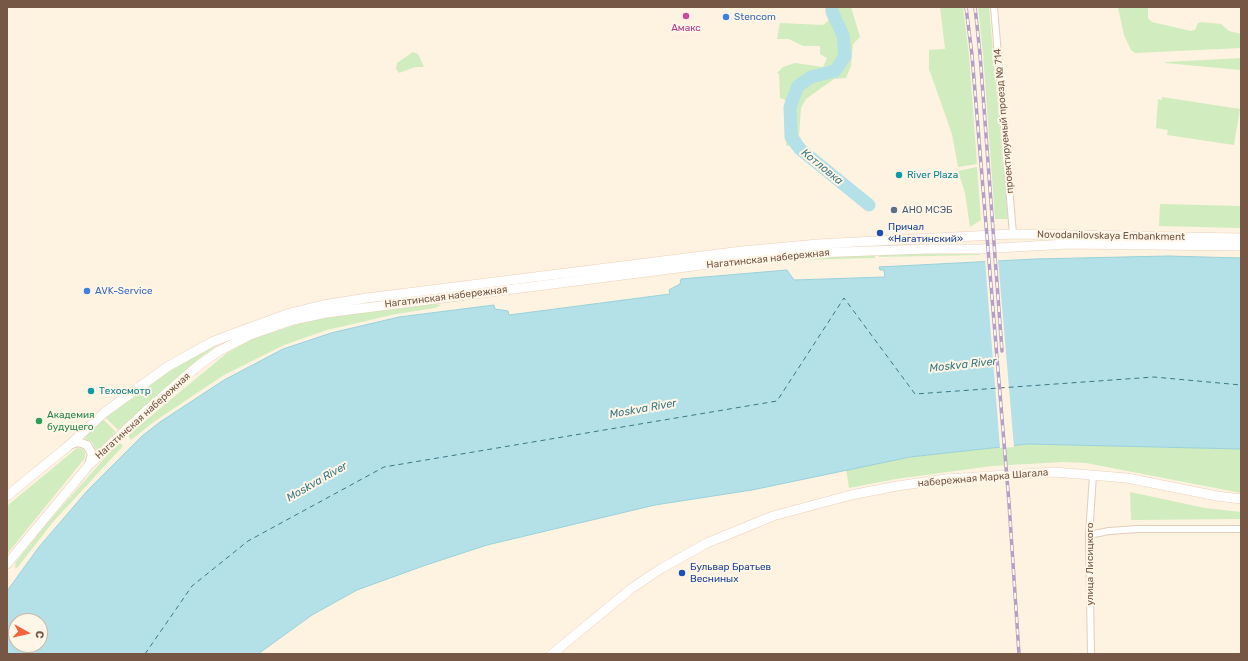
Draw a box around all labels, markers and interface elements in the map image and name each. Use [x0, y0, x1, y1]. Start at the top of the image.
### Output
marker: Амакс [681, 11, 691, 21]
place label: Stencom [734, 11, 776, 23]
marker: Stencom [721, 12, 731, 22]
place label: Амакс [671, 22, 701, 34]
street label: проектируемый проезд № 714 [992, 48, 1016, 194]
water label: Котловка [798, 146, 846, 188]
place label: River Plaza [907, 169, 958, 181]
marker: River Plaza [894, 170, 904, 180]
place label: АНО МСЭБ [902, 204, 952, 216]
marker: АНО МСЭБ [889, 205, 899, 215]
place label: Причал «Нагатинский» [888, 221, 963, 244]
marker: Причал «Нагатинский» [875, 228, 885, 238]
street label: Novodanilovskaya Embankment [1037, 229, 1185, 243]
street label: Нагатинская набережная [706, 247, 830, 271]
street label: Нагатинская набережная [384, 284, 508, 310]
place label: AVK-Service [95, 285, 153, 297]
marker: AVK-Service [82, 286, 92, 296]
water label: Moskva River [929, 355, 997, 375]
street label: Нагатинская набережная [93, 370, 193, 462]
place label: Техосмотр [99, 385, 151, 397]
marker: Техосмотр [86, 386, 96, 396]
water label: Moskva River [609, 397, 677, 421]
place label: Академия будущего [47, 409, 95, 432]
marker: Академия будущего [34, 416, 44, 426]
water label: Moskva River [284, 459, 350, 505]
street label: набережная Марка Шагала [917, 466, 1049, 490]
street label: улица Лисицкого [1084, 523, 1096, 605]
place label: Бульвар Братьев Весниных [690, 561, 771, 584]
marker: Бульвар Братьев Весниных [677, 568, 687, 578]
north arrow [8, 613, 48, 653]
text: С [32, 630, 46, 639]

